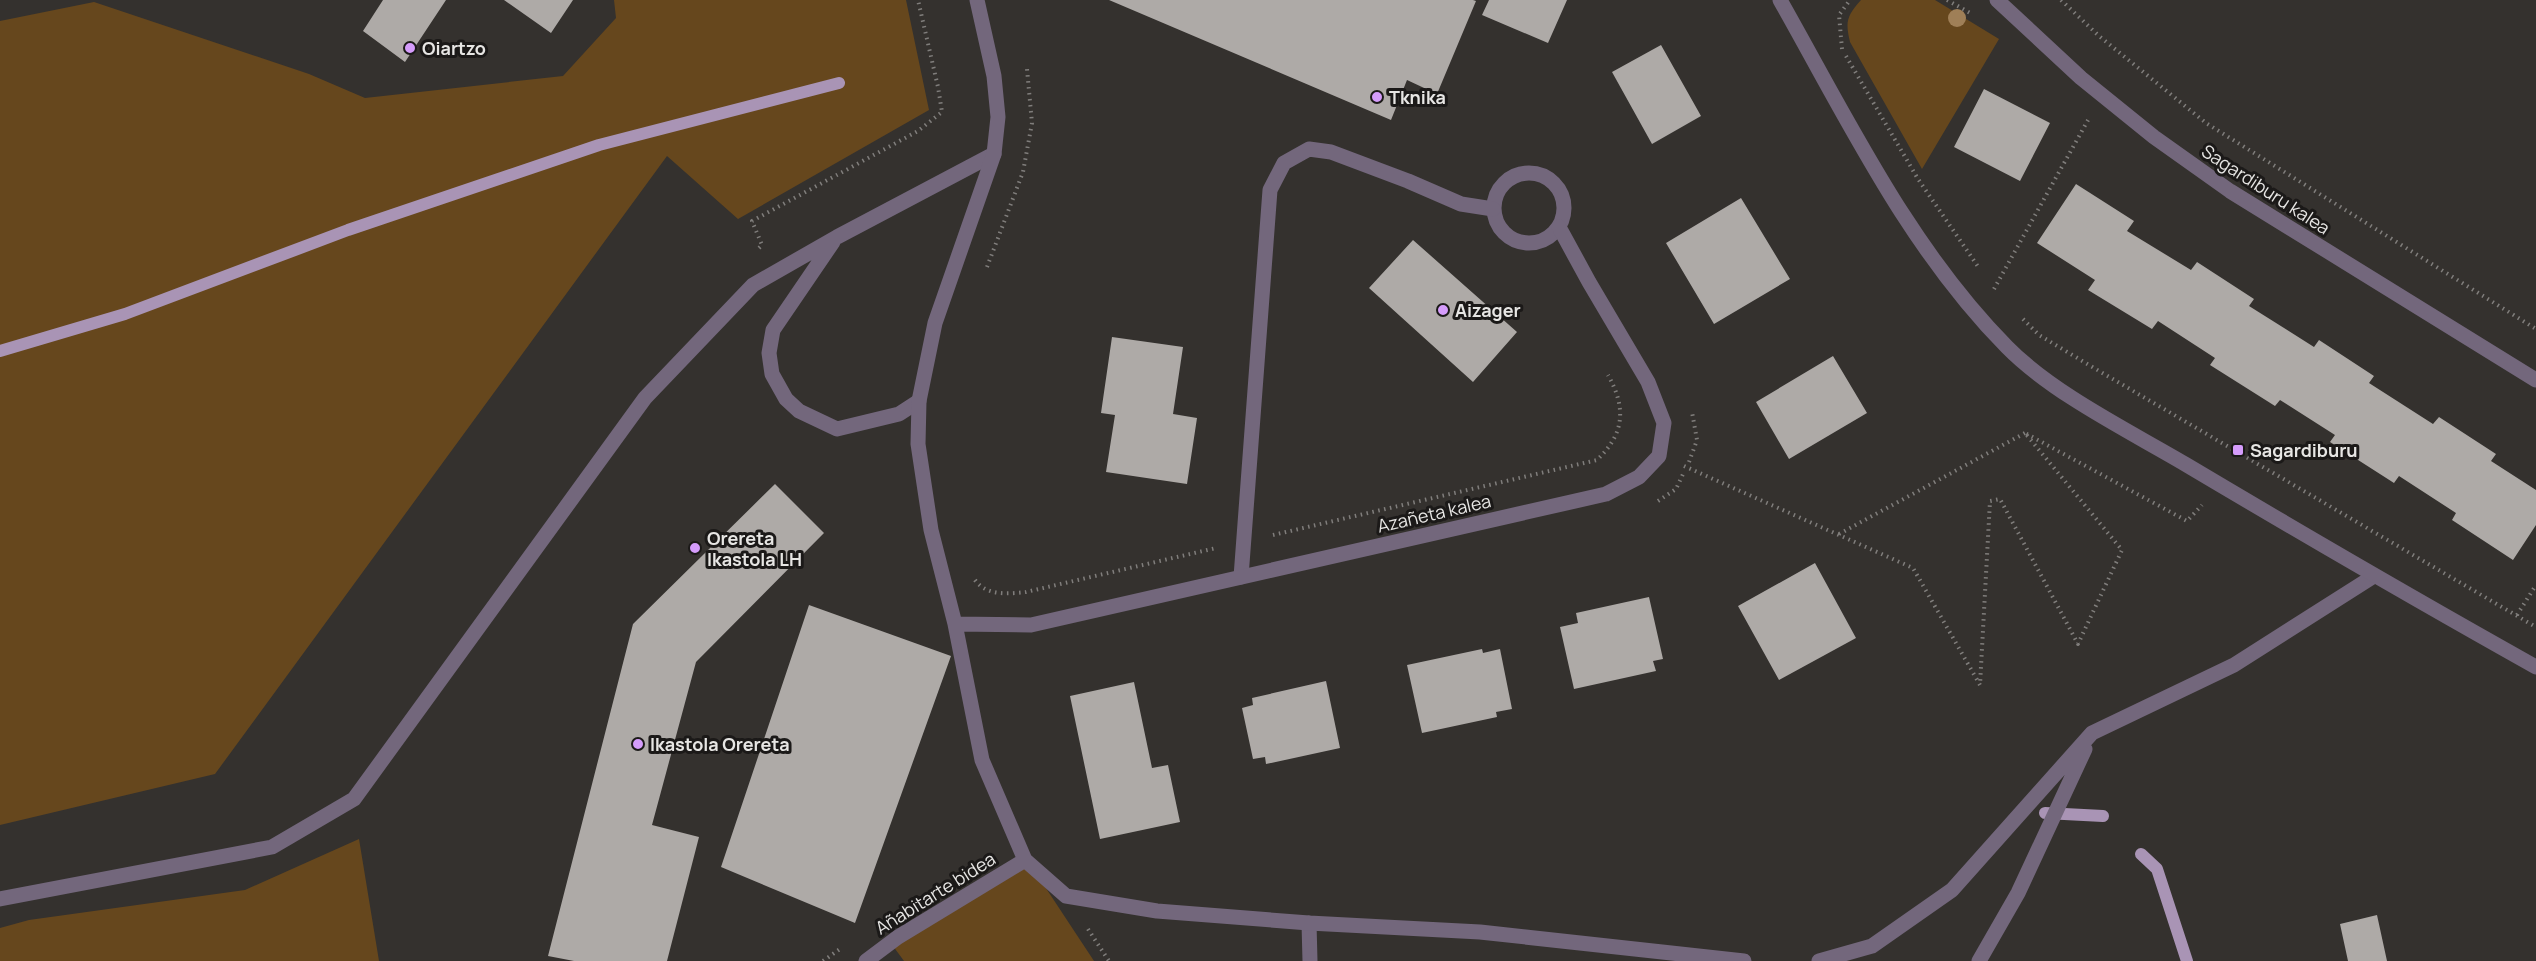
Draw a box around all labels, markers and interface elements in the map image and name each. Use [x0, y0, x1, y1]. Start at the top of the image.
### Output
place label: Oiartzo [422, 36, 486, 60]
marker: Oiartzo [403, 41, 417, 55]
place label: Tknika [1389, 85, 1446, 109]
marker: Tknika [1370, 90, 1384, 104]
street label: Sagardiburu kalea [2197, 138, 2335, 240]
place label: Aizager [1455, 298, 1521, 322]
marker: Aizager [1436, 303, 1450, 317]
place label: Sagardiburu [2250, 438, 2358, 462]
marker: Sagardiburu [2231, 443, 2245, 457]
street label: Azañeta kalea [1375, 488, 1493, 538]
place label: Orereta Ikastola LH [707, 526, 802, 571]
marker: Orereta Ikastola LH [688, 541, 702, 555]
place label: Ikastola Orereta [650, 732, 790, 756]
marker: Ikastola Orereta [631, 737, 645, 751]
street label: Añabitarte bidea [870, 846, 1000, 940]

